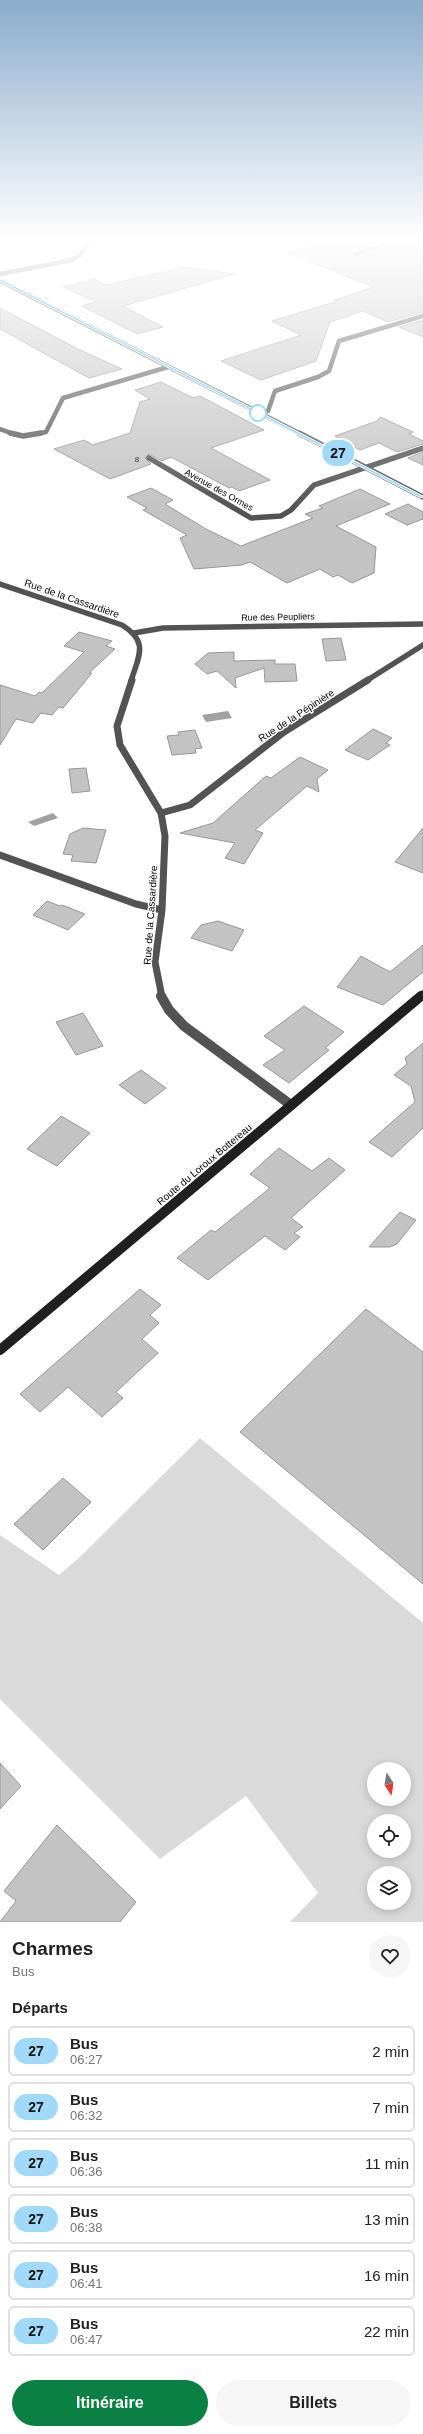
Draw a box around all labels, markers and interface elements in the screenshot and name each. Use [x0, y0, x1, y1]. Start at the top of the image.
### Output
unlabelled marker [249, 404, 267, 422]
line badge: 27 [320, 440, 356, 466]
text: 27 [330, 445, 346, 461]
house number: 8 [135, 455, 140, 464]
street label: Avenue des Ormes [183, 467, 255, 513]
street label: Rue de la Cassardière [23, 577, 121, 620]
street label: Rue des Peupliers [241, 611, 315, 623]
street label: Rue de la Pépinière [256, 687, 336, 744]
street label: Rue de la Cassardière [142, 865, 159, 965]
street label: Route du Loroux Bottereau [155, 1122, 254, 1207]
north arrow [367, 1762, 411, 1806]
map controls [367, 1762, 411, 1910]
button: locate [367, 1814, 411, 1858]
button: layers [367, 1866, 411, 1910]
button: heart [369, 1935, 411, 1977]
text: Charmes [12, 1938, 93, 1959]
text: Bus [12, 1964, 34, 1979]
text: Départs [12, 1999, 68, 2016]
text: Bus [70, 2035, 98, 2052]
text: 27 [28, 2043, 44, 2059]
text: 2 min [372, 2043, 409, 2060]
text: 06:27 [70, 2052, 103, 2067]
text: Bus [70, 2091, 98, 2108]
text: 27 [28, 2099, 44, 2115]
text: 7 min [372, 2099, 409, 2116]
text: 06:32 [70, 2108, 103, 2123]
text: Bus [70, 2147, 98, 2164]
text: 27 [28, 2155, 44, 2171]
text: 11 min [365, 2155, 409, 2172]
text: 06:36 [70, 2164, 103, 2179]
text: Bus [70, 2203, 98, 2220]
text: 27 [28, 2211, 44, 2227]
text: 13 min [364, 2211, 409, 2228]
text: 06:38 [70, 2220, 103, 2235]
text: Bus [70, 2259, 98, 2276]
text: 27 [28, 2267, 44, 2283]
text: 16 min [364, 2267, 409, 2284]
text: 06:41 [70, 2276, 103, 2291]
text: Bus [70, 2315, 98, 2332]
text: 27 [28, 2323, 44, 2339]
text: 22 min [364, 2323, 409, 2340]
text: 06:47 [70, 2332, 103, 2347]
button: Itinéraire [12, 2380, 208, 2426]
button: Billets [216, 2380, 411, 2426]

